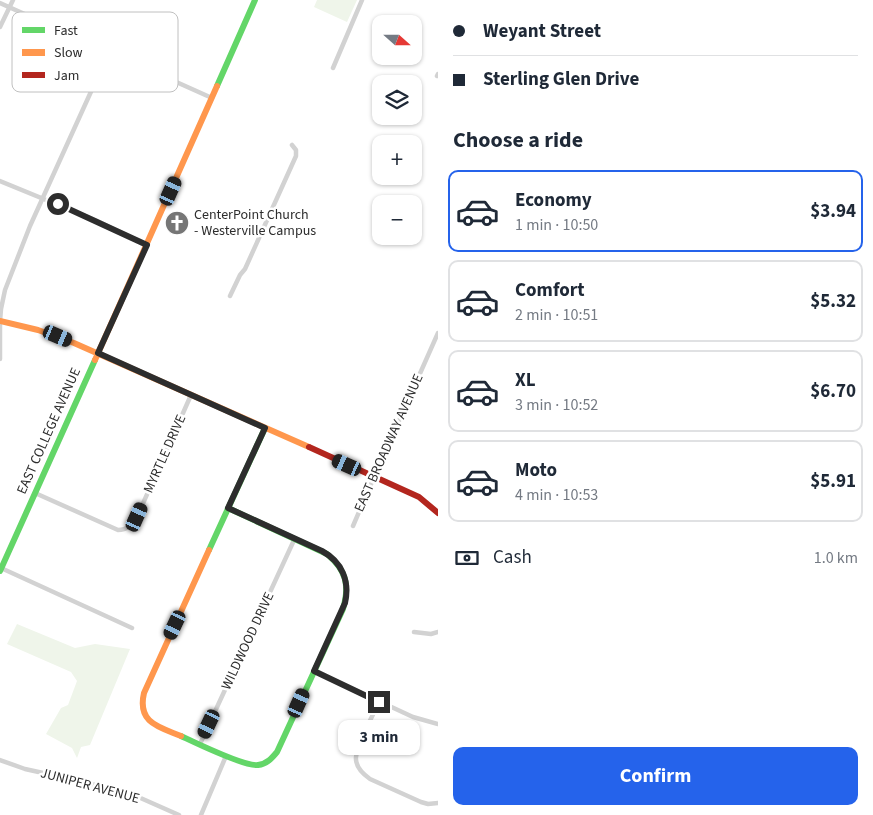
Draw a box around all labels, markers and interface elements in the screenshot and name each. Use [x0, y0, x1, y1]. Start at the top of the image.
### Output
legend [12, 12, 178, 92]
north arrow [372, 15, 422, 65]
map controls [372, 15, 422, 245]
text: Weyant Street [483, 18, 601, 45]
text: Fast [54, 21, 78, 41]
text: Slow [54, 43, 83, 63]
text: Jam [54, 66, 79, 86]
text: Sterling Glen Drive [483, 66, 639, 93]
button: layers [372, 75, 422, 125]
text: Choose a ride [453, 124, 583, 156]
button: + [372, 135, 422, 185]
car [158, 174, 183, 208]
text: Economy [515, 187, 592, 214]
icon: car [455, 189, 500, 234]
route start [47, 193, 69, 215]
button: − [372, 195, 422, 245]
text: $3.94 [810, 198, 856, 225]
place label: CenterPoint Church - Westerville Campus [194, 205, 316, 241]
church icon: CenterPoint Church - Westerville Campus [164, 210, 190, 236]
text: 1 min · 10:50 [515, 214, 598, 236]
text: Comfort [515, 277, 585, 304]
icon: car [455, 279, 500, 324]
text: $5.32 [810, 288, 856, 315]
text: 2 min · 10:51 [515, 304, 598, 326]
car [41, 323, 74, 349]
street label: EAST COLLEGE AVENUE [12, 365, 86, 497]
text: XL [515, 367, 536, 394]
icon: car [455, 369, 500, 414]
street label: EAST BROADWAY AVENUE [349, 371, 429, 515]
text: $6.70 [810, 378, 856, 405]
text: 3 min · 10:52 [515, 394, 598, 416]
street label: MYRTLE DRIVE [139, 412, 191, 496]
car [330, 452, 363, 478]
text: Moto [515, 457, 557, 484]
icon: car [455, 459, 500, 504]
text: $5.91 [810, 468, 856, 495]
text: 4 min · 10:53 [515, 484, 598, 506]
car [124, 500, 149, 534]
icon: cash [453, 544, 481, 572]
text: Cash [493, 544, 532, 571]
text: 1.0 km [814, 547, 858, 569]
street label: WILDWOOD DRIVE [217, 589, 279, 693]
car [161, 608, 188, 642]
car [286, 686, 311, 720]
route end [368, 691, 390, 713]
car [195, 707, 222, 741]
callout: 3 min [338, 720, 420, 754]
text: 3 min [360, 726, 398, 748]
button: Confirm [453, 747, 858, 805]
street label: JUNIPER AVENUE [38, 763, 142, 809]

